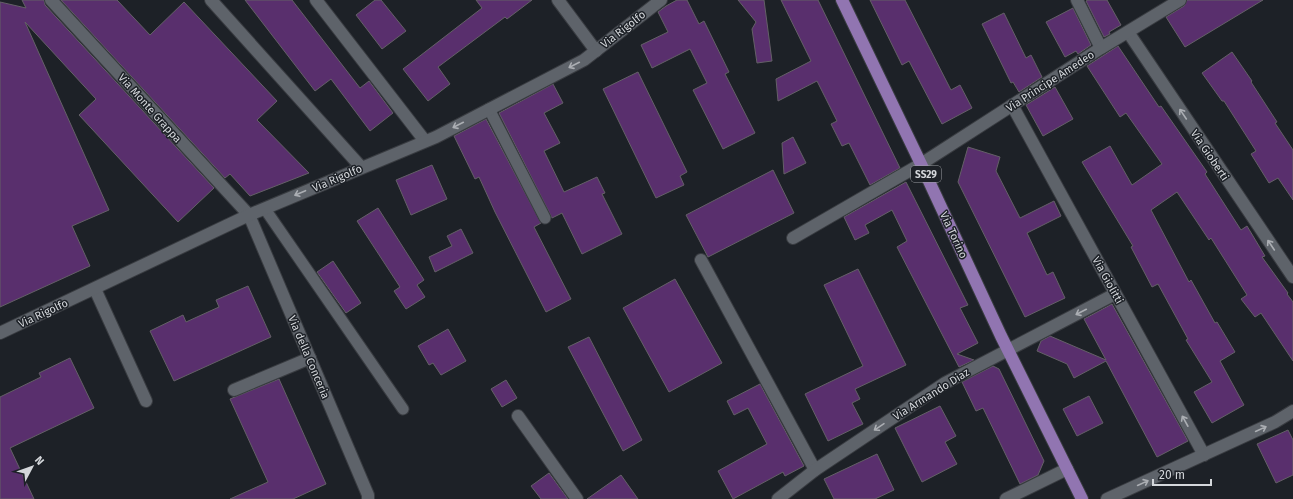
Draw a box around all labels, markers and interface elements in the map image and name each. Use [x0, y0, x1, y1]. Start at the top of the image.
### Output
street label: Via Rigolfo [598, 8, 648, 51]
street label: Via Principe Amedeo [1004, 48, 1097, 115]
one-way arrow [568, 62, 580, 70]
street label: Via Monte Grappa [115, 71, 184, 145]
one-way arrow [1179, 109, 1187, 120]
one-way arrow [452, 122, 464, 129]
street label: Via Gioberti [1188, 127, 1231, 183]
street label: Via Rigolfo [310, 162, 364, 195]
road number: SS29 [911, 166, 941, 182]
one-way arrow [295, 190, 307, 198]
street label: Via Torino [937, 210, 970, 261]
one-way arrow [1267, 240, 1275, 251]
street label: Via Giolitti [1089, 254, 1126, 306]
street label: Via Rigolfo [16, 296, 70, 331]
one-way arrow [1075, 308, 1087, 316]
street label: Via della Conceria [285, 314, 332, 401]
street label: Via Armando Diaz [891, 366, 972, 423]
one-way arrow [1181, 415, 1188, 427]
one-way arrow [873, 424, 885, 432]
one-way arrow [1255, 425, 1267, 432]
north arrow [12, 447, 52, 487]
text: N [32, 454, 46, 468]
scale bar [1153, 461, 1211, 487]
text: 20 m [1159, 468, 1185, 482]
one-way arrow [1136, 479, 1148, 486]

